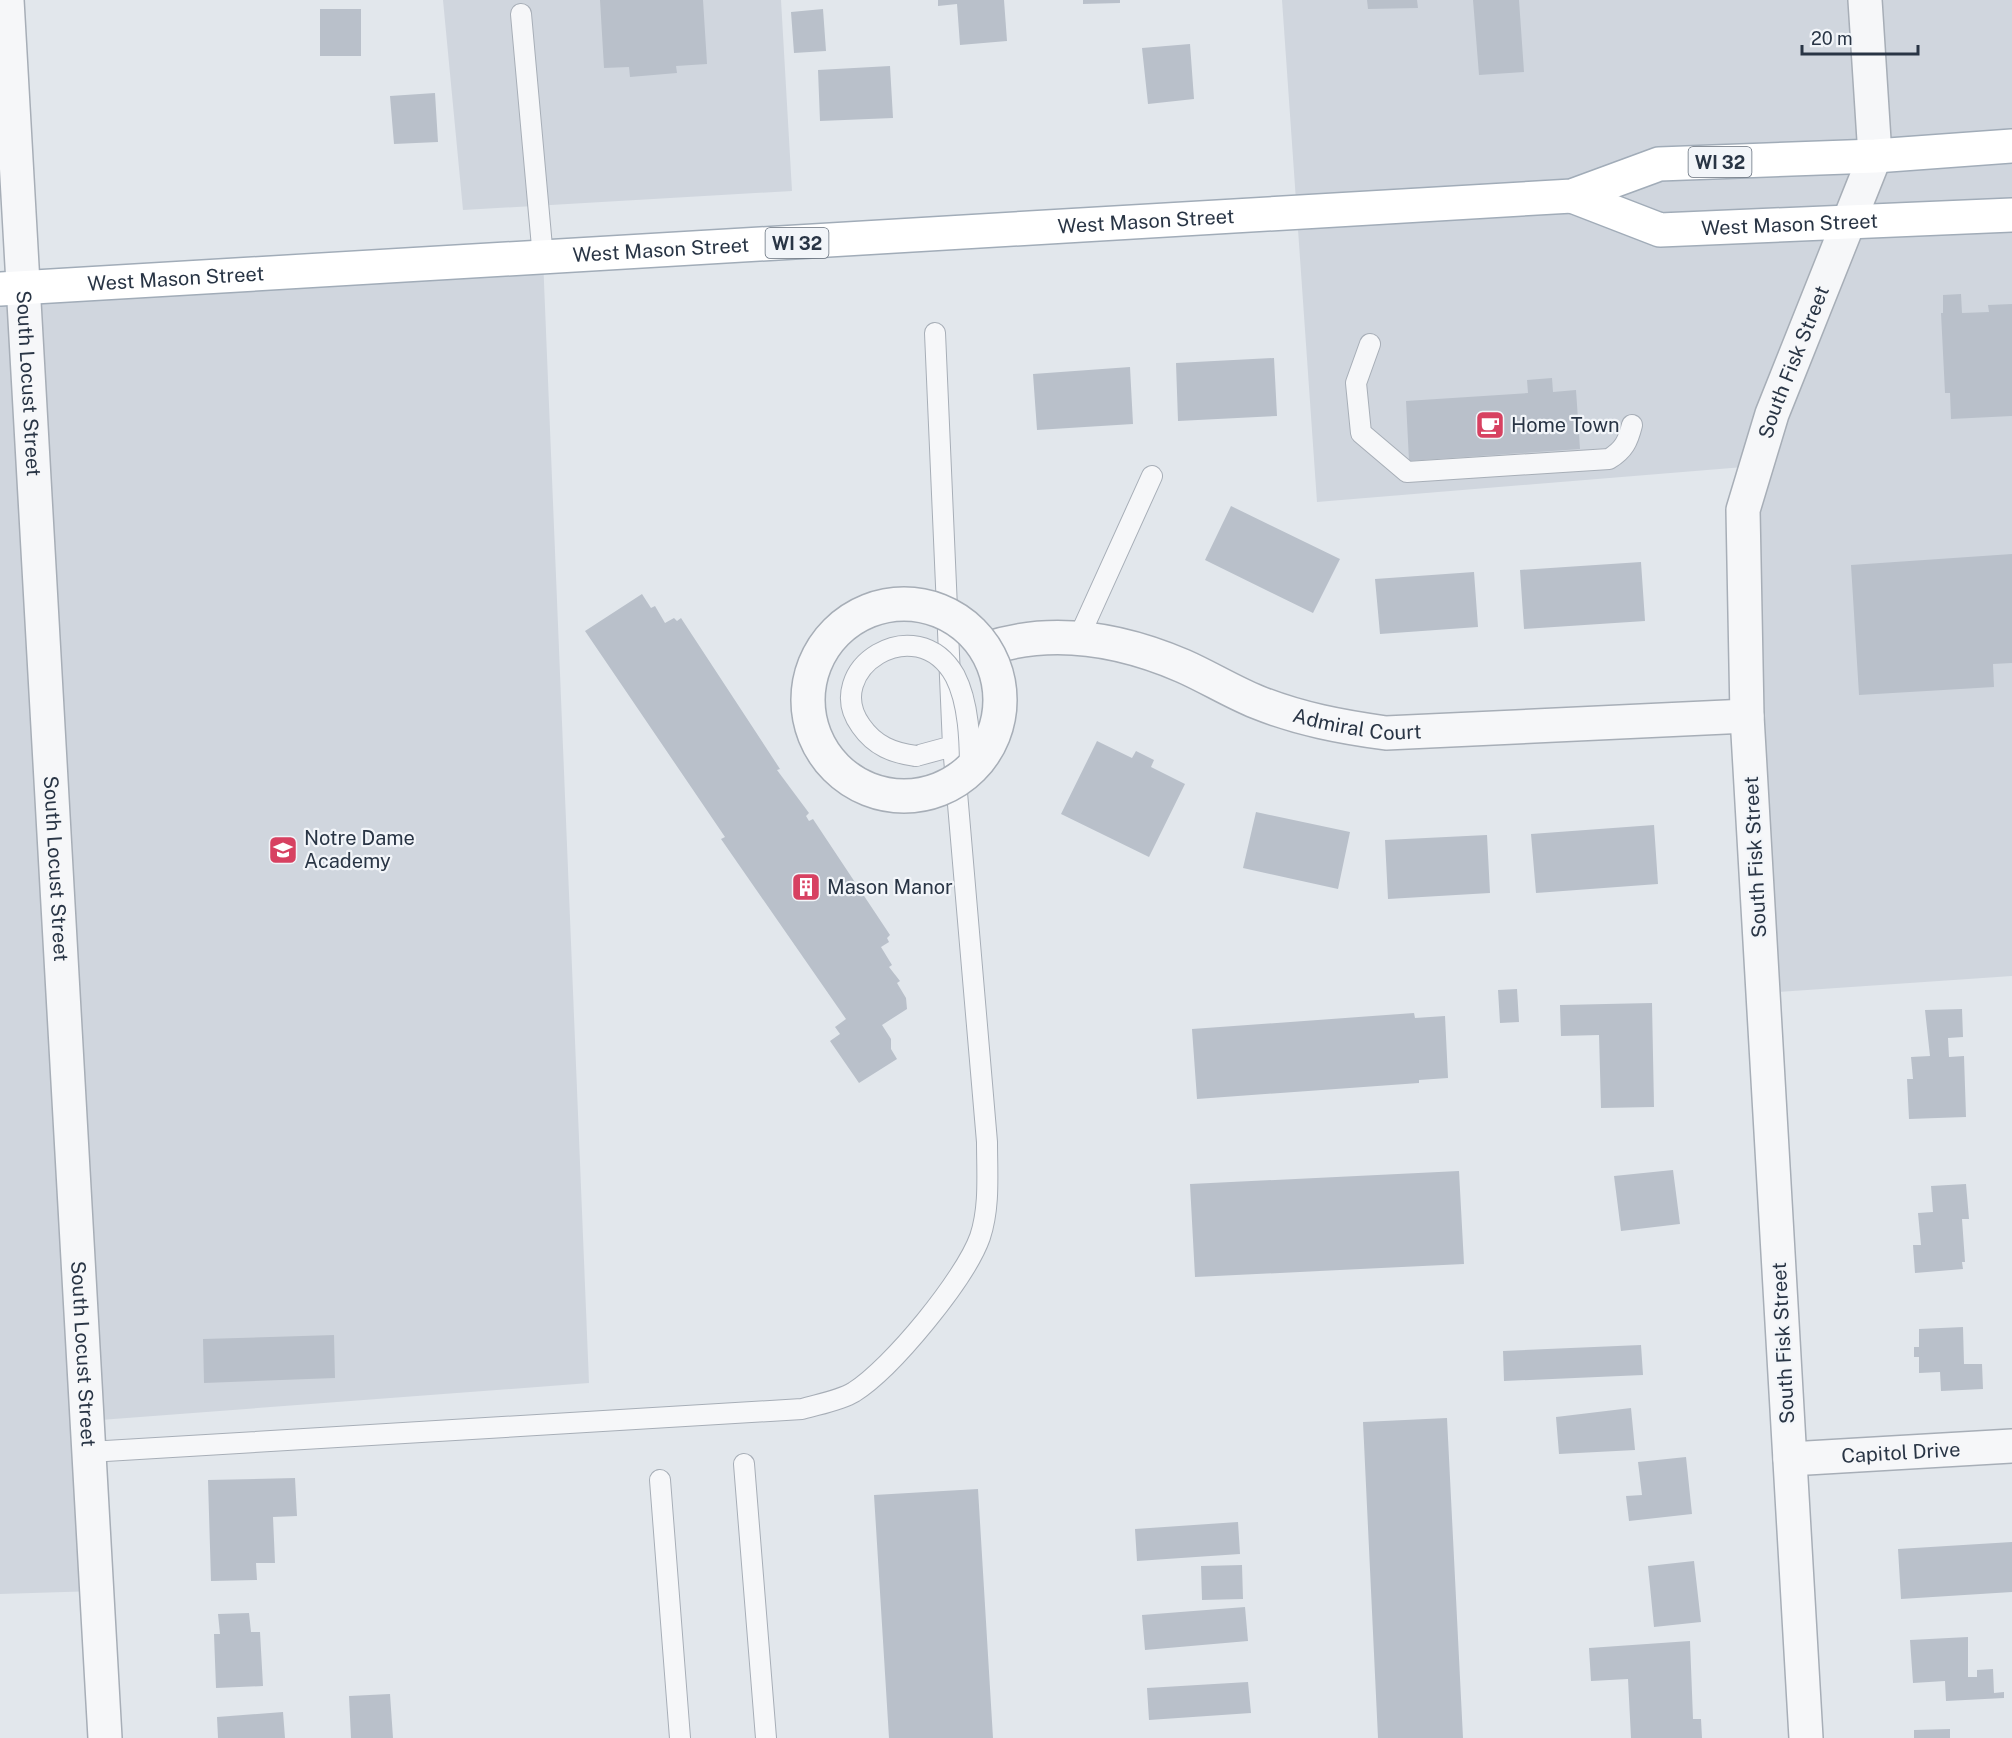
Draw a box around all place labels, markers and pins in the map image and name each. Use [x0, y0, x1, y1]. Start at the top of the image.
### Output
cafe icon: Home Town [1474, 409, 1506, 441]
place label: Home Town [1511, 413, 1620, 437]
place label: Notre Dame Academy [304, 826, 415, 873]
school or university icon: Notre Dame Academy [267, 834, 299, 866]
building icon: Mason Manor [790, 871, 822, 903]
place label: Mason Manor [827, 875, 953, 899]

